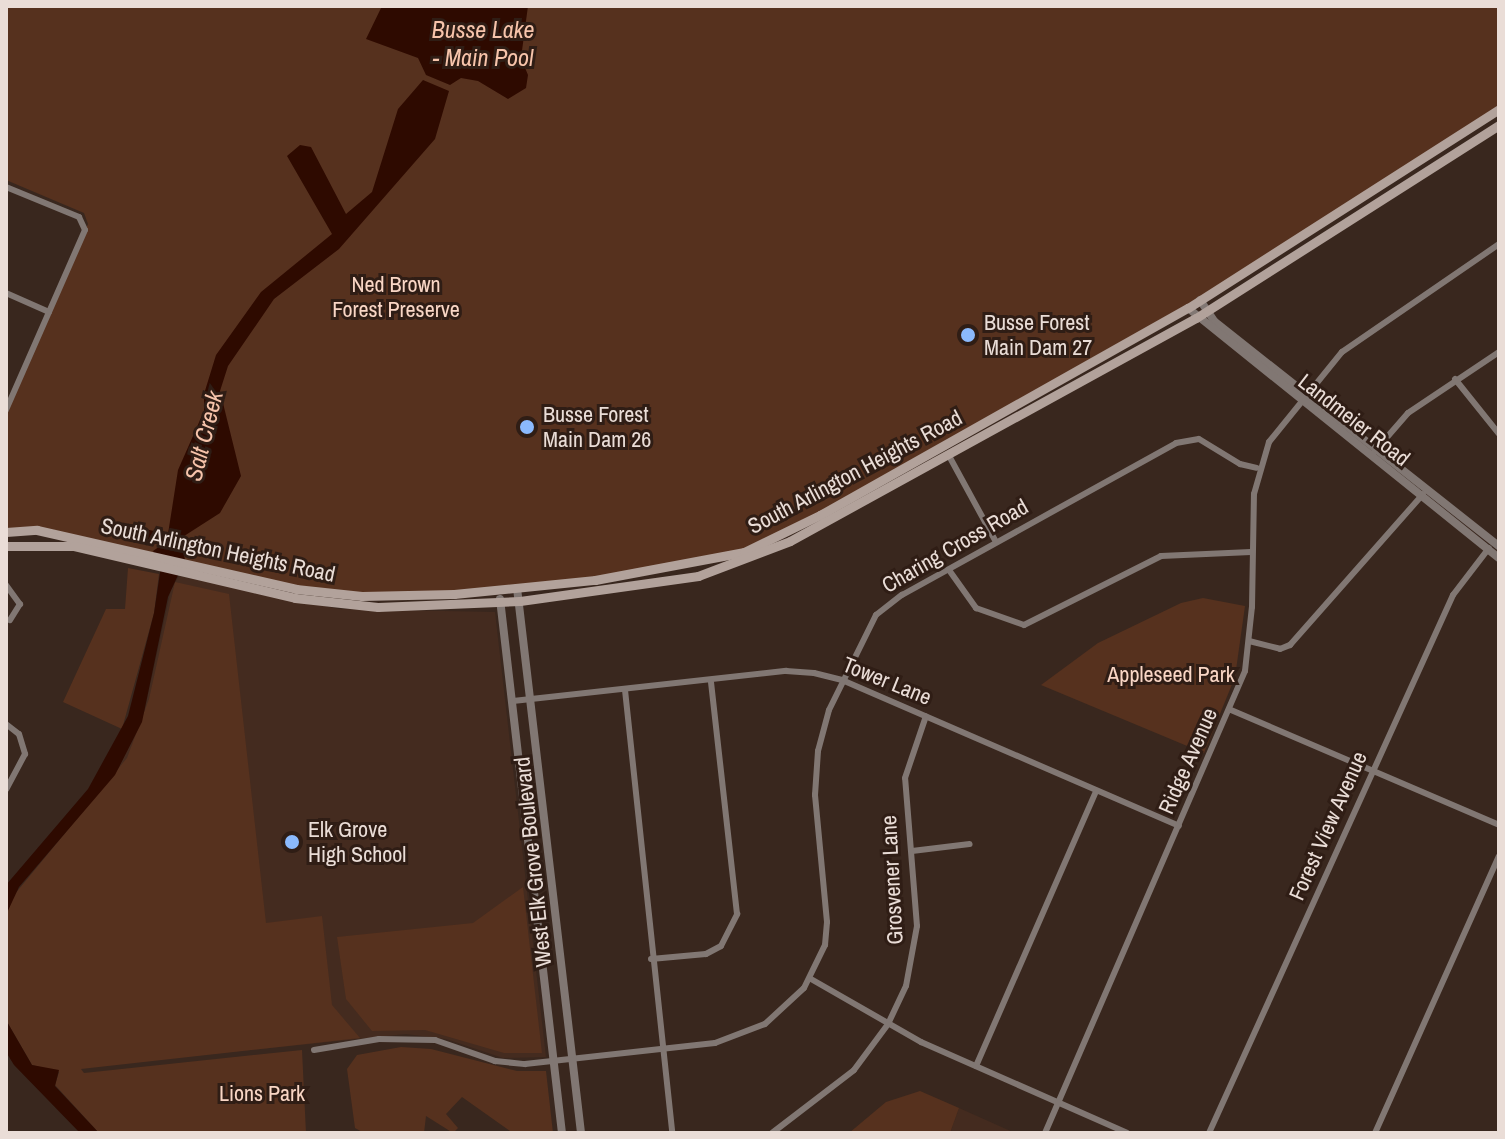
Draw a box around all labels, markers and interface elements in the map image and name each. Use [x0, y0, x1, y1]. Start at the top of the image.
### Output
water label: Busse Lake - Main Pool [432, 16, 534, 72]
park label: Ned Brown Forest Preserve [332, 271, 460, 322]
place label: Busse Forest Main Dam 27 [984, 309, 1092, 360]
marker: Busse Forest Main Dam 27 [959, 326, 977, 344]
street label: Landmeier Road [1293, 368, 1415, 472]
water label: Salt Creek [179, 388, 229, 484]
place label: Busse Forest Main Dam 26 [543, 401, 651, 452]
street label: South Arlington Heights Road [743, 404, 967, 540]
marker: Busse Forest Main Dam 26 [518, 418, 536, 436]
street label: Charing Cross Road [877, 493, 1033, 599]
street label: South Arlington Heights Road [98, 512, 338, 588]
street label: Tower Lane [839, 651, 935, 711]
park label: Appleseed Park [1107, 662, 1235, 688]
street label: Ridge Avenue [1153, 704, 1223, 818]
street label: Forest View Avenue [1283, 747, 1373, 905]
street label: West Elk Grove Boulevard [509, 756, 557, 968]
street label: Grosvener Lane [875, 815, 909, 945]
place label: Elk Grove High School [308, 816, 406, 868]
marker: Elk Grove High School [283, 833, 301, 851]
park label: Lions Park [219, 1081, 305, 1107]

